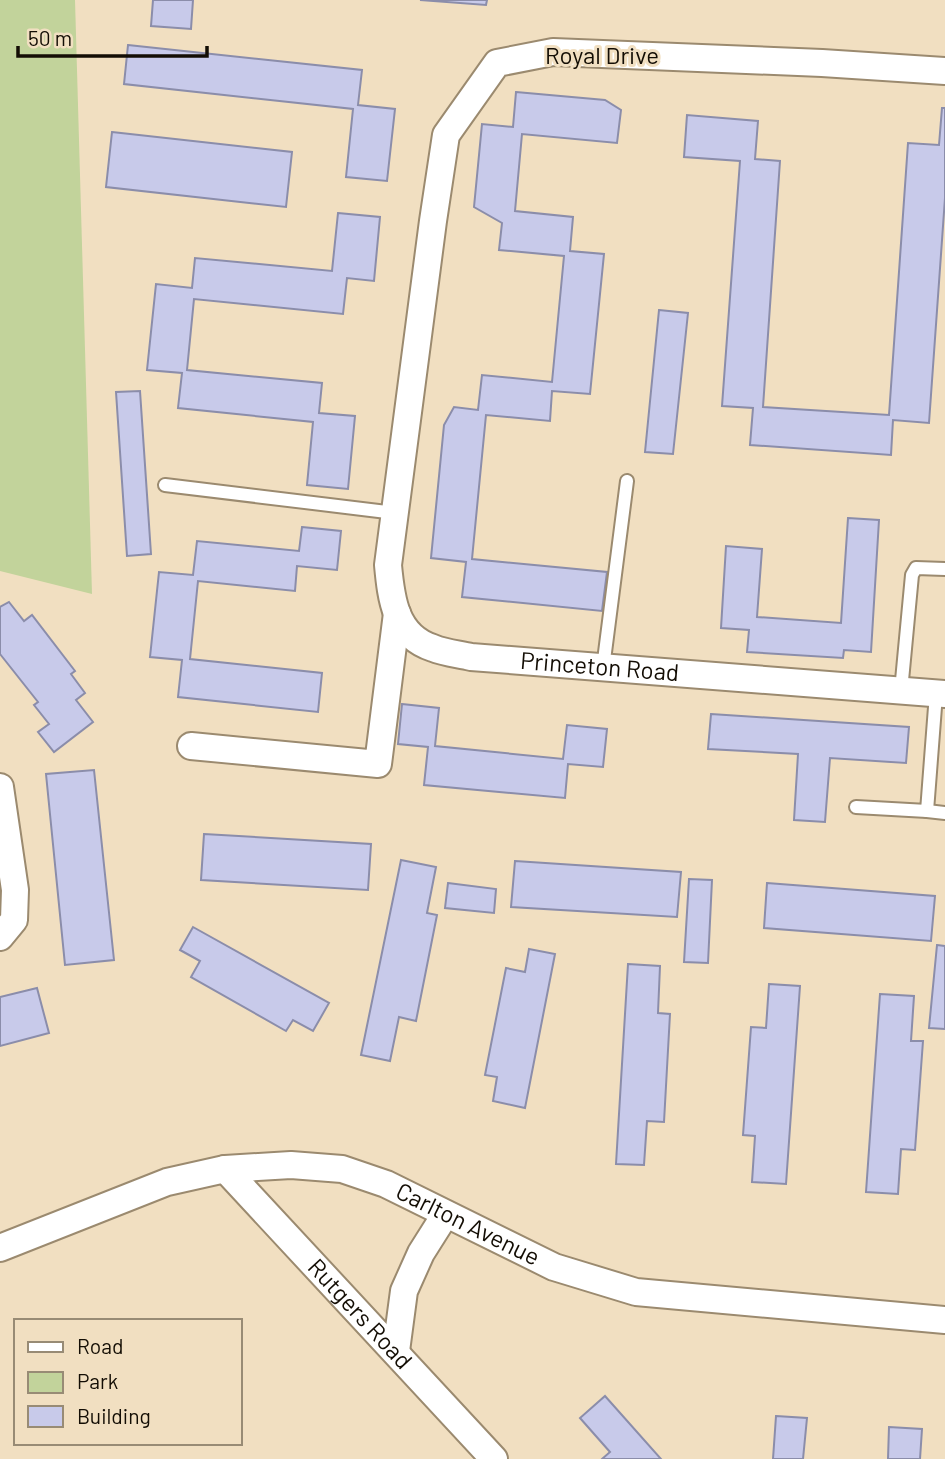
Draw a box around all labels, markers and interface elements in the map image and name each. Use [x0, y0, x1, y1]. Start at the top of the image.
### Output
scale bar [18, 14, 206, 58]
text: 50 m [28, 25, 72, 50]
street label: Royal Drive [545, 40, 659, 69]
street label: Princeton Road [519, 645, 680, 686]
street label: Carlton Avenue [392, 1175, 545, 1271]
street label: Rutgers Road [303, 1252, 419, 1374]
legend [14, 1319, 242, 1445]
text: Road [77, 1333, 123, 1358]
text: Park [77, 1368, 118, 1393]
text: Building [77, 1403, 151, 1428]

